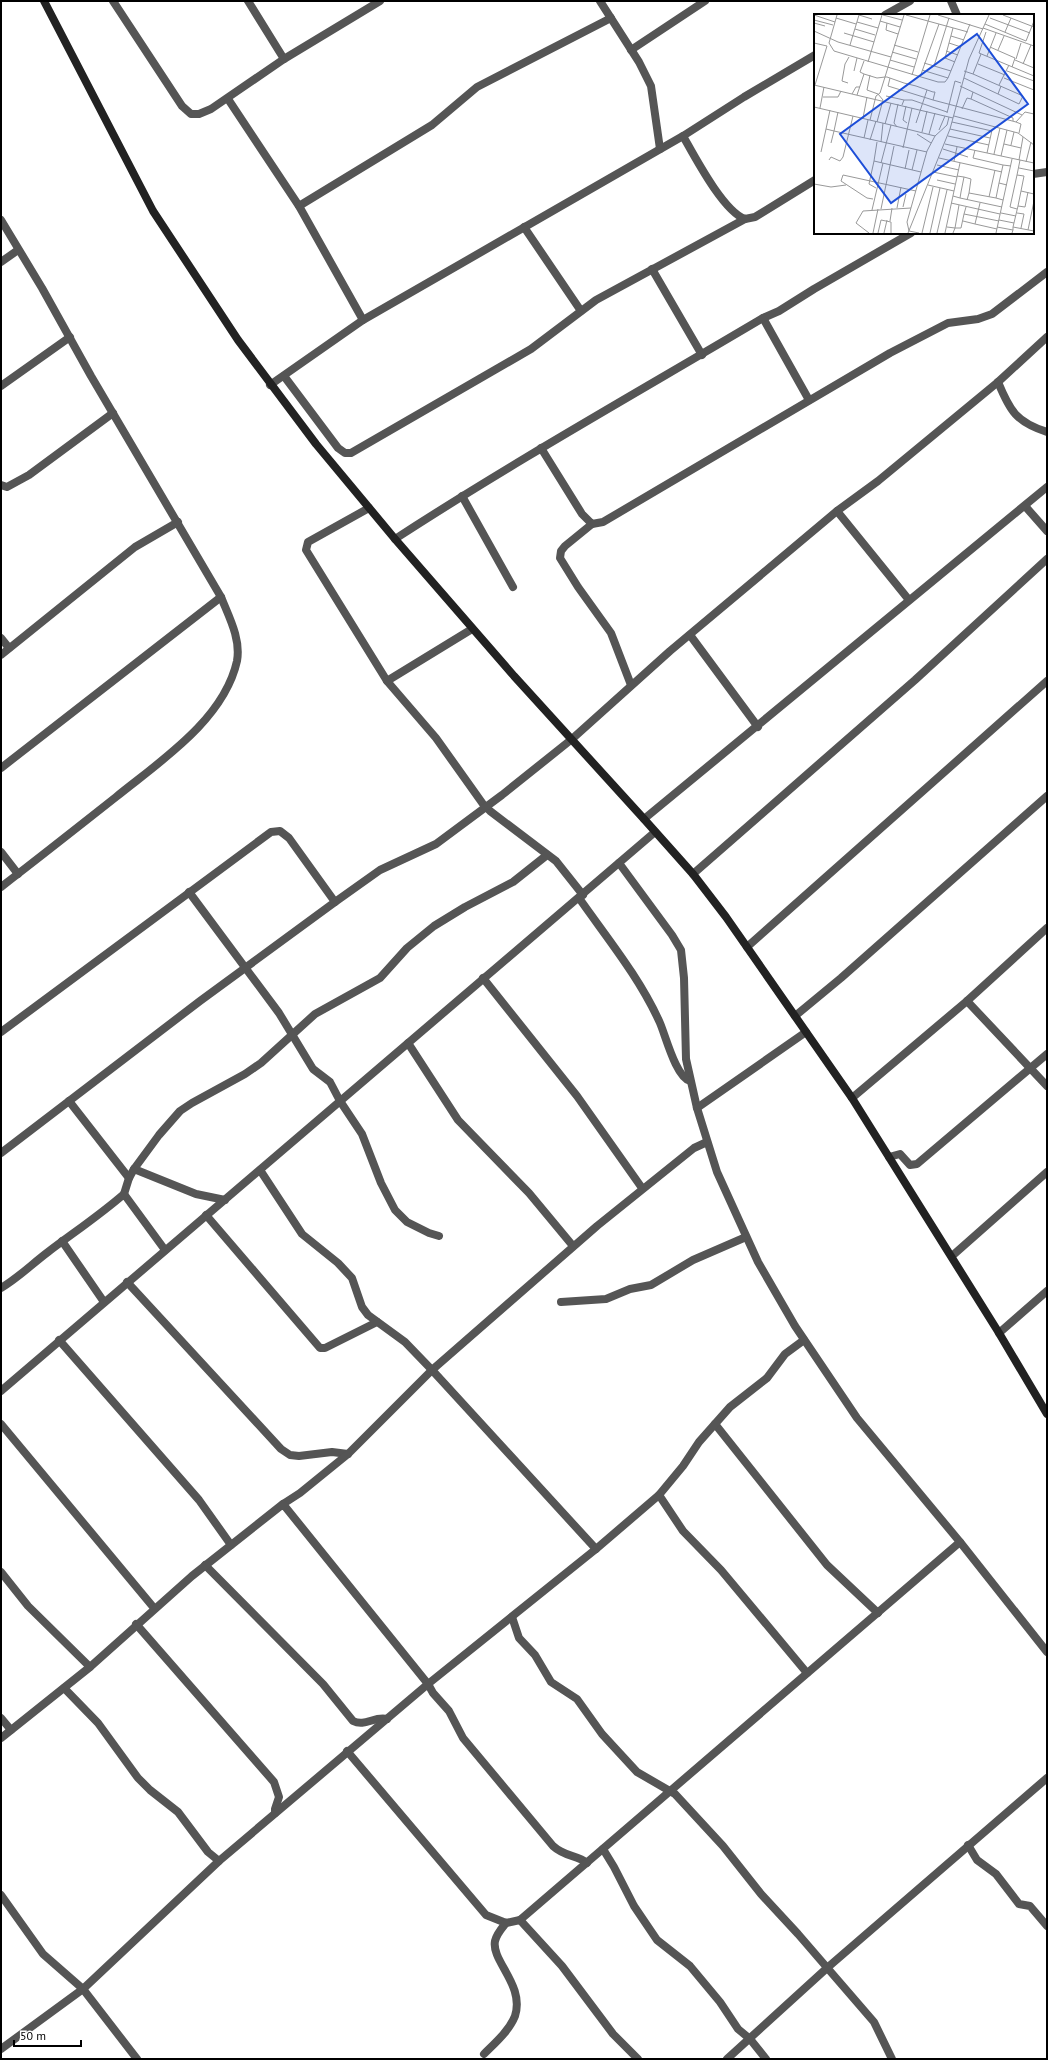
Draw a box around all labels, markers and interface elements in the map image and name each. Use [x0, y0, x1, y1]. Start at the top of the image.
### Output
inset map [814, 14, 1034, 234]
scale bar [14, 2022, 81, 2048]
text: 50 m [20, 2028, 46, 2043]

